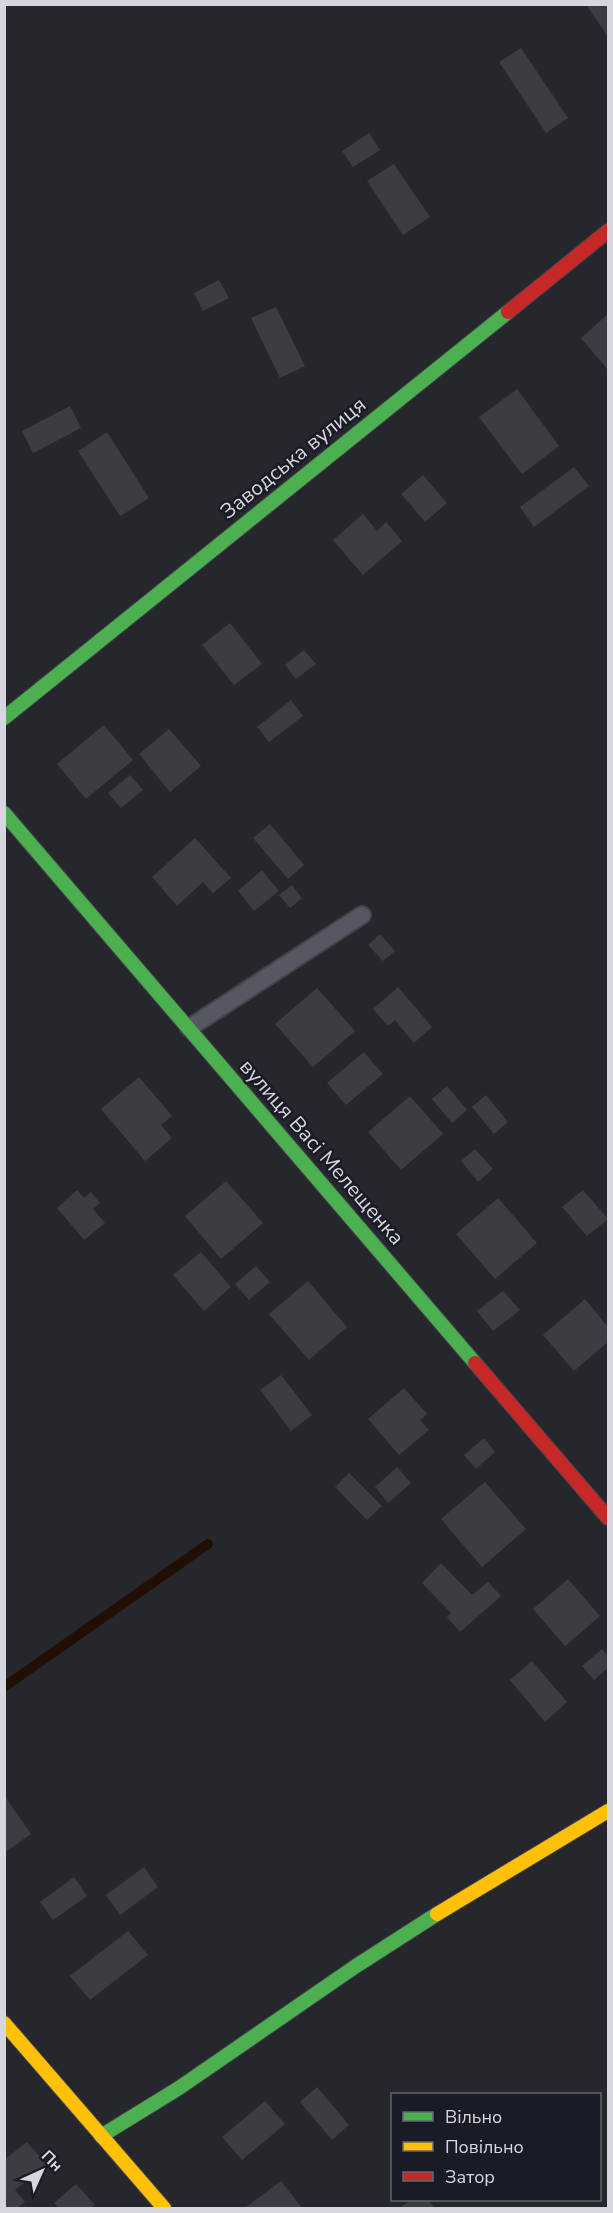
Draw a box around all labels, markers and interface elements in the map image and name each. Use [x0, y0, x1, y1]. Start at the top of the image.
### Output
street label: Заводська вулиця [214, 391, 372, 525]
street label: вулиця Васі Мелещенка [234, 1053, 410, 1251]
legend [391, 2093, 601, 2201]
text: Вільно [445, 2105, 502, 2129]
text: Повільно [445, 2135, 524, 2159]
north arrow [12, 2141, 72, 2201]
text: Пн [36, 2146, 67, 2177]
text: Затор [445, 2165, 495, 2189]

